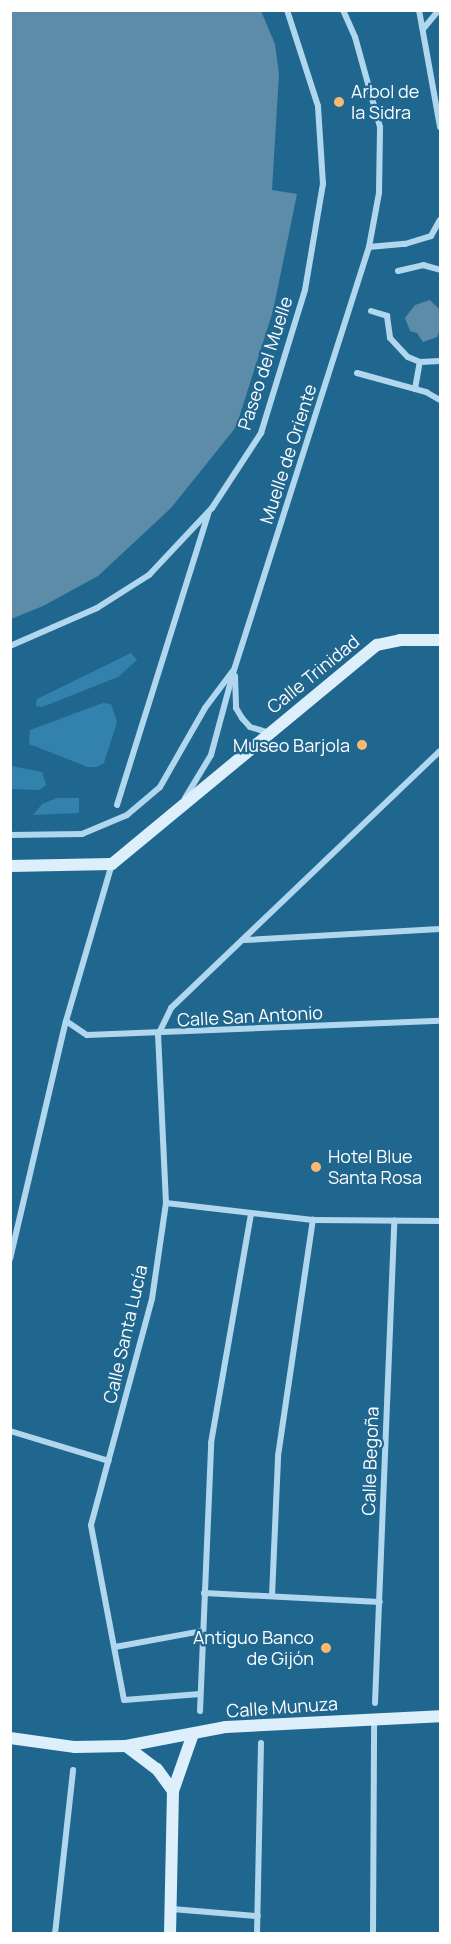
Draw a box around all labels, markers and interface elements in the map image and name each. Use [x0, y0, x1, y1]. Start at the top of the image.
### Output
place label: Arbol de la Sidra [351, 81, 419, 124]
marker: Arbol de la Sidra [332, 95, 346, 109]
street label: Paseo del Muelle [233, 294, 297, 432]
street label: Muelle de Oriente [255, 381, 321, 527]
street label: Calle Trinidad [263, 630, 363, 718]
place label: Museo Barjola [233, 734, 350, 756]
marker: Museo Barjola [355, 738, 369, 752]
street label: Calle San Antonio [177, 1001, 323, 1031]
place label: Hotel Blue Santa Rosa [328, 1146, 422, 1188]
marker: Hotel Blue Santa Rosa [309, 1160, 323, 1174]
street label: Calle Santa Lucía [99, 1262, 151, 1406]
street label: Calle Begoña [357, 1406, 383, 1516]
place label: Antiguo Banco de Gijón [193, 1627, 314, 1670]
marker: Antiguo Banco de Gijón [319, 1641, 333, 1655]
street label: Calle Munuza [226, 1692, 338, 1722]

